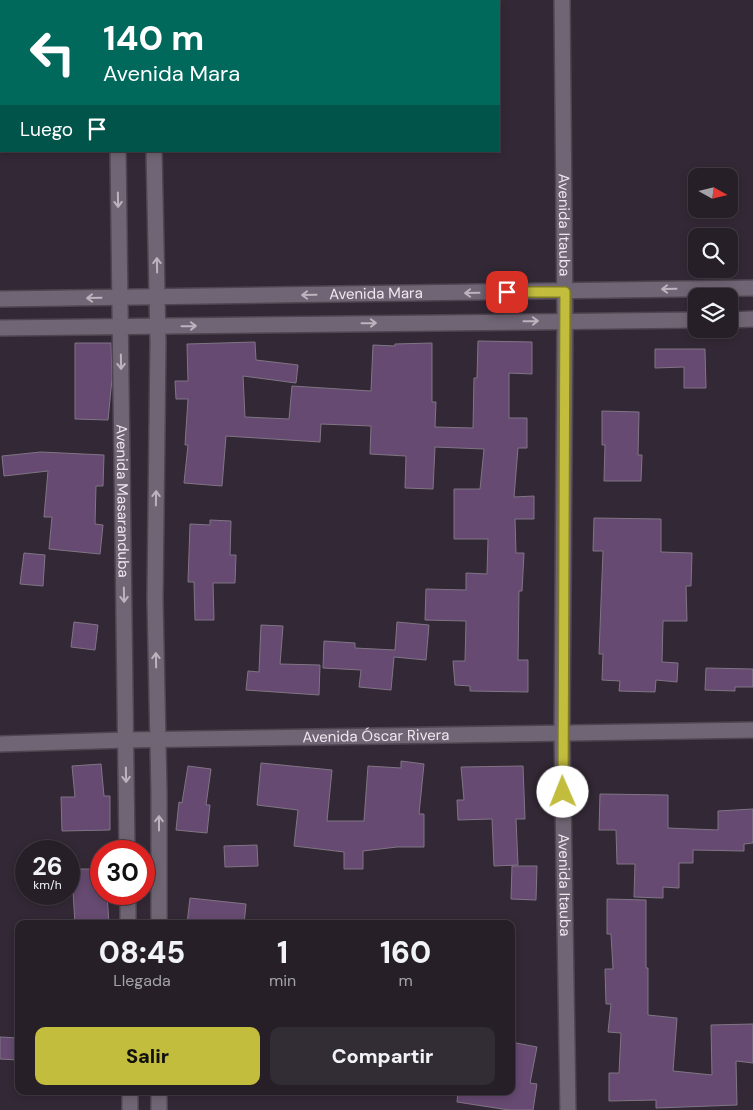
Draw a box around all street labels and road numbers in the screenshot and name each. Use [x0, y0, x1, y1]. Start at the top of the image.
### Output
street label: Avenida Itauba [554, 173, 575, 276]
street label: Avenida Mara [329, 283, 423, 304]
street label: Avenida Masaranduba [112, 424, 133, 578]
street label: Avenida Óscar Rivera [302, 725, 450, 747]
street label: Avenida Itauba [554, 833, 575, 937]

